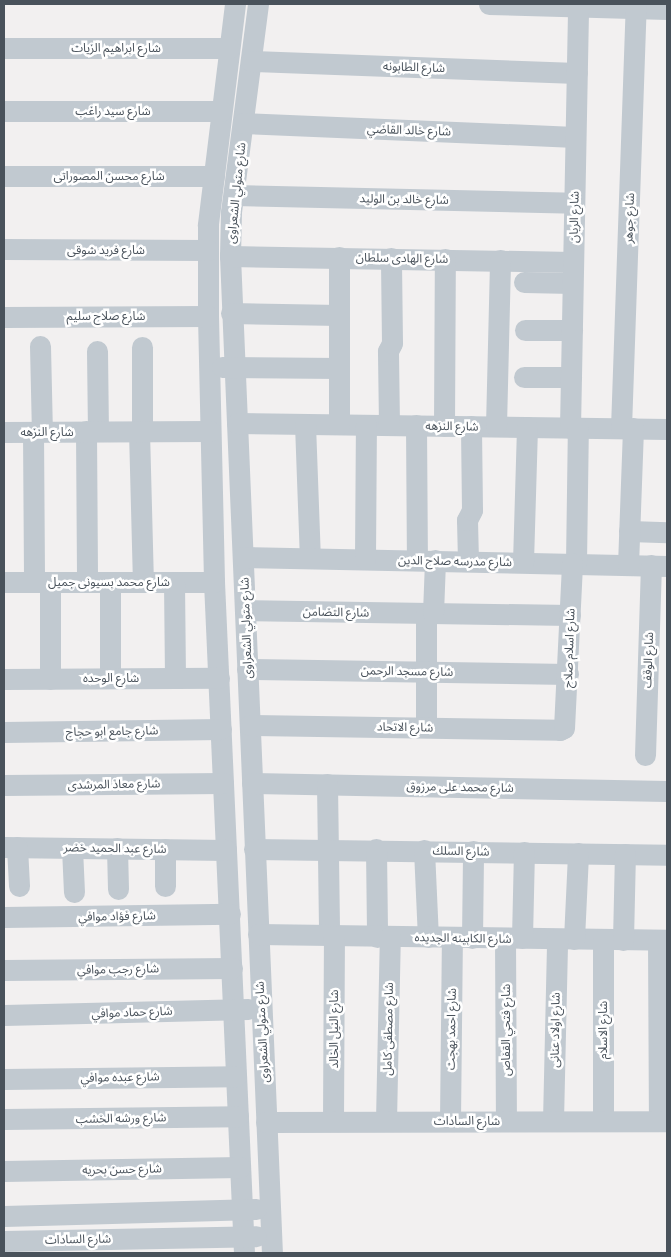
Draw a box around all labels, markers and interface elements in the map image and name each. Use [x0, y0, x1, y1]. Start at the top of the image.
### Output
street label: شارع ابراهيم الزيات [71, 41, 161, 55]
street label: شارع الطابونه [383, 59, 445, 75]
street label: شارع سيد راغب [75, 104, 151, 118]
street label: شارع خالد القاضي [367, 121, 451, 139]
street label: شارع متولي الشعراوى [224, 142, 248, 244]
street label: شارع محسن المصوراتى [53, 169, 165, 183]
street label: شارع خالد بن الوليد [359, 191, 449, 207]
street label: شارع الريان [566, 191, 582, 243]
street label: شارع جوهر [621, 193, 637, 243]
street label: شارع فريد شوقى [67, 243, 145, 257]
street label: شارع الهادى سلطان [356, 250, 448, 266]
street label: شارع صلاح سليم [67, 309, 145, 323]
street label: شارع النزهه [425, 418, 479, 434]
street label: شارع النزهه [20, 425, 74, 439]
street label: شارع مدرسه صلاح الدين [398, 553, 512, 569]
street label: شارع محمد بسيونى جميل [48, 575, 170, 589]
street label: شارع متولي الشعراوى [237, 577, 255, 679]
street label: شارع التضامن [303, 604, 369, 620]
street label: شارع اسلام صلاح [560, 608, 578, 688]
street label: شارع الوقف [640, 632, 656, 688]
street label: شارع مسجد الرحمن [361, 663, 453, 679]
street label: شارع الوحده [83, 671, 139, 685]
street label: شارع الاتحاد [377, 719, 433, 735]
street label: شارع جامع ابو حجاج [66, 723, 158, 739]
street label: شارع معاذ المرشدى [67, 776, 161, 792]
street label: شارع محمد على مرزوق [406, 779, 514, 795]
street label: شارع عبد الحميد خضر [63, 840, 167, 856]
street label: شارع السلك [432, 843, 490, 859]
street label: شارع فؤاد موافي [78, 908, 156, 924]
street label: شارع الكابينه الجديده [414, 930, 512, 946]
street label: شارع رجب موافي [77, 961, 159, 977]
street label: شارع متولي الشعراوى [252, 981, 272, 1083]
street label: شارع مصطفى كامل [380, 982, 396, 1076]
street label: شارع فتحي القفاص [499, 984, 513, 1076]
street label: شارع احمد بهجت [443, 988, 459, 1070]
street label: شارع النيل الخالد [327, 990, 341, 1068]
street label: شارع اولاد عنانى [547, 992, 563, 1068]
street label: شارع الاسلام [596, 1001, 610, 1059]
street label: شارع حماد موافي [91, 1003, 173, 1021]
street label: شارع عبده موافي [80, 1069, 160, 1085]
street label: شارع ورشه الخشب [76, 1110, 166, 1126]
street label: شارع السادات [434, 1114, 500, 1128]
street label: شارع حسن بحريه [82, 1161, 162, 1177]
street label: شارع السادات [45, 1231, 111, 1247]

